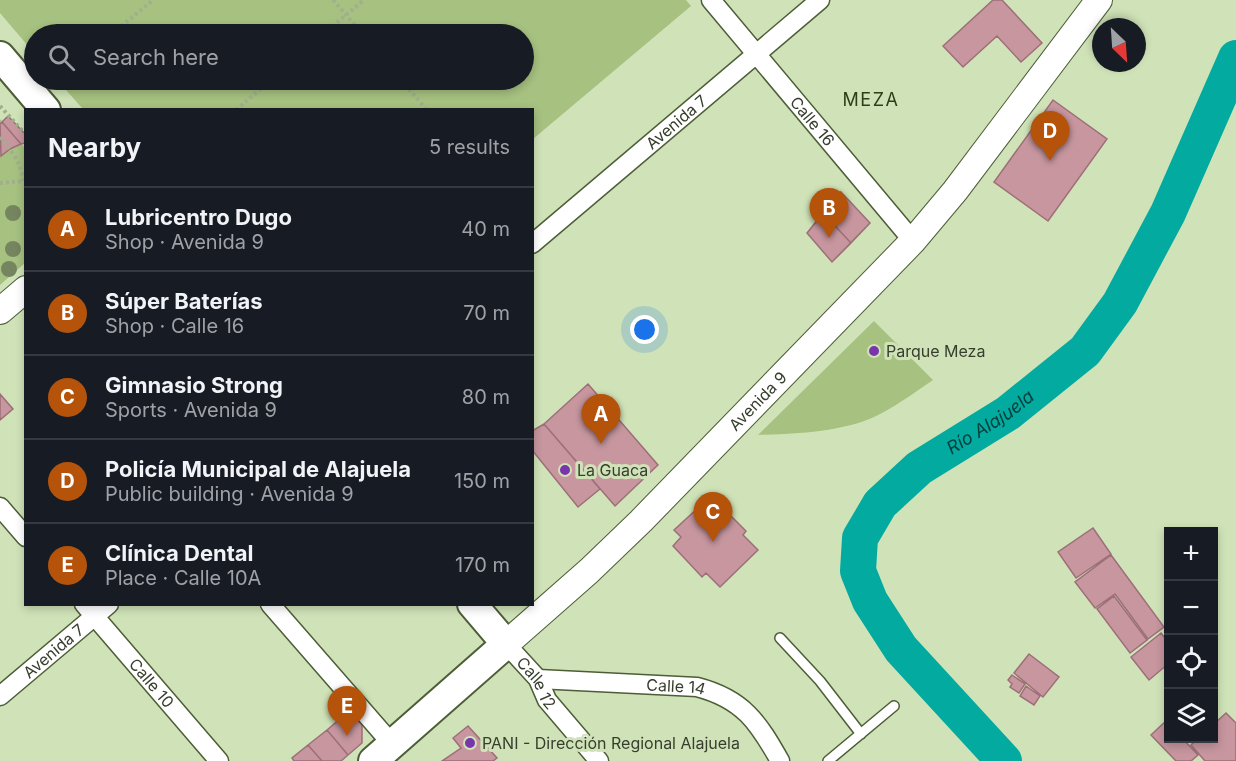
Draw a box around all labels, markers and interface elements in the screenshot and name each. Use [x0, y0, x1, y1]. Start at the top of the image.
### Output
north arrow [1092, 18, 1146, 72]
search box [24, 24, 534, 90]
icon: search [45, 41, 78, 74]
text: Search here [93, 44, 219, 70]
district label: MEZA [843, 89, 899, 110]
street label: Avenida 7 [642, 90, 711, 153]
street label: Calle 16 [786, 92, 839, 150]
pin: D [1030, 112, 1070, 161]
text: Nearby [48, 132, 141, 163]
text: 5 results [429, 135, 510, 159]
pin: B [810, 188, 848, 238]
text: Lubricentro Dugo [105, 204, 292, 230]
text: A [60, 217, 75, 241]
text: 40 m [461, 217, 510, 241]
text: Shop · Avenida 9 [105, 230, 264, 254]
text: Súper Baterías [105, 288, 263, 314]
text: B [61, 301, 74, 325]
text: 70 m [463, 301, 510, 325]
text: Shop · Calle 16 [105, 314, 244, 338]
your location [630, 315, 659, 344]
place label: Parque Meza [886, 341, 985, 361]
marker: Parque Meza [867, 344, 881, 358]
street label: Avenida 9 [724, 367, 791, 435]
text: Gimnasio Strong [105, 372, 283, 398]
text: C [60, 385, 75, 409]
text: 80 m [462, 385, 510, 409]
water label: Río Alajuela [943, 385, 1038, 458]
pin: A [582, 394, 620, 444]
text: Sports · Avenida 9 [105, 398, 277, 422]
text: Policía Municipal de Alajuela [105, 456, 411, 482]
place label: La Guaca [577, 460, 648, 480]
marker: La Guaca [558, 463, 572, 477]
text: D [60, 469, 75, 493]
text: 150 m [454, 469, 510, 493]
text: Public building · Avenida 9 [105, 482, 354, 506]
pin: C [694, 492, 732, 542]
map controls [1164, 527, 1218, 743]
button: + [1164, 527, 1218, 581]
text: Clínica Dental [105, 540, 254, 566]
text: E [61, 553, 74, 577]
text: 170 m [455, 553, 510, 577]
text: Place · Calle 10A [105, 566, 261, 590]
button: − [1164, 581, 1218, 635]
street label: Avenida 7 [19, 619, 88, 682]
button: locate [1164, 635, 1218, 689]
street label: Calle 12 [513, 653, 560, 713]
street label: Calle 10 [125, 654, 179, 712]
street label: Calle 14 [646, 674, 708, 699]
pin: E [328, 686, 366, 736]
button: layers [1164, 689, 1218, 743]
place label: PANI - Dirección Regional Alajuela [482, 733, 740, 753]
marker: PANI - Dirección Regional Alajuela [463, 736, 477, 750]

